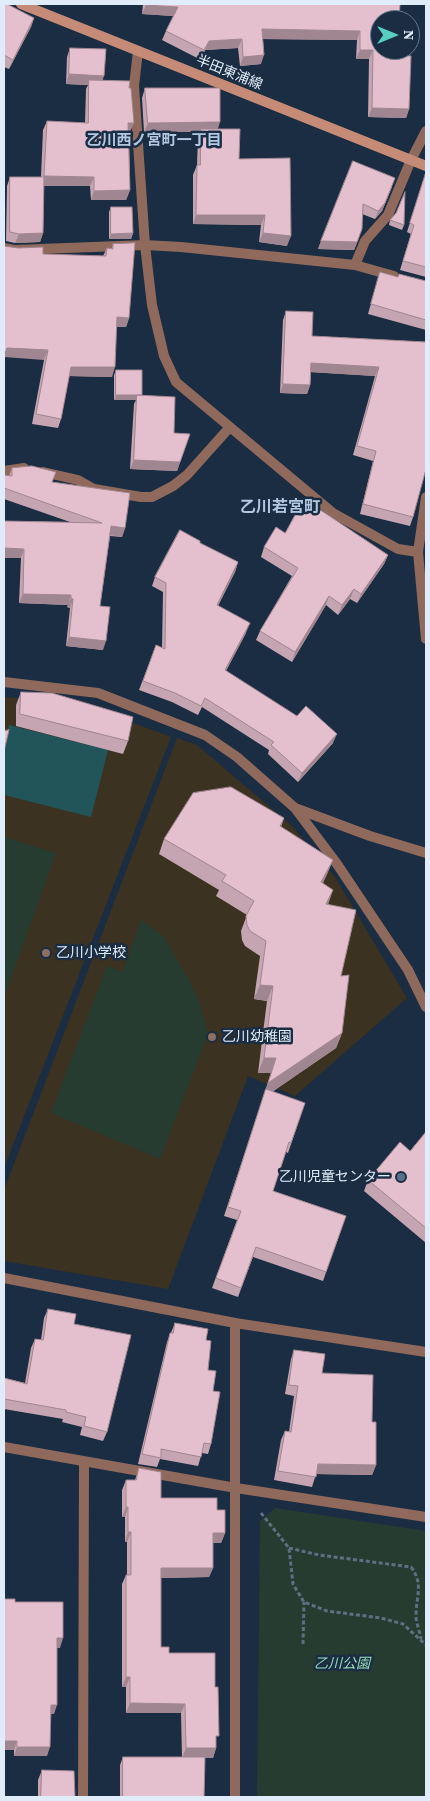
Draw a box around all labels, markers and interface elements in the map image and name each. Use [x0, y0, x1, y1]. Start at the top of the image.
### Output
north arrow [370, 10, 420, 60]
text: N [399, 30, 419, 40]
street label: 半田東浦線 [193, 52, 265, 94]
district label: 乙川西ノ宮町一丁目 [87, 132, 221, 150]
district label: 乙川若宮町 [240, 498, 320, 518]
place label: 乙川小学校 [56, 945, 126, 961]
marker: 乙川小学校 [40, 947, 52, 959]
place label: 乙川幼稚園 [222, 1029, 292, 1045]
marker: 乙川幼稚園 [206, 1031, 218, 1043]
place label: 乙川児童センター [279, 1169, 391, 1185]
marker: 乙川児童センター [395, 1171, 407, 1183]
park label: 乙川公園 [314, 1656, 370, 1672]

